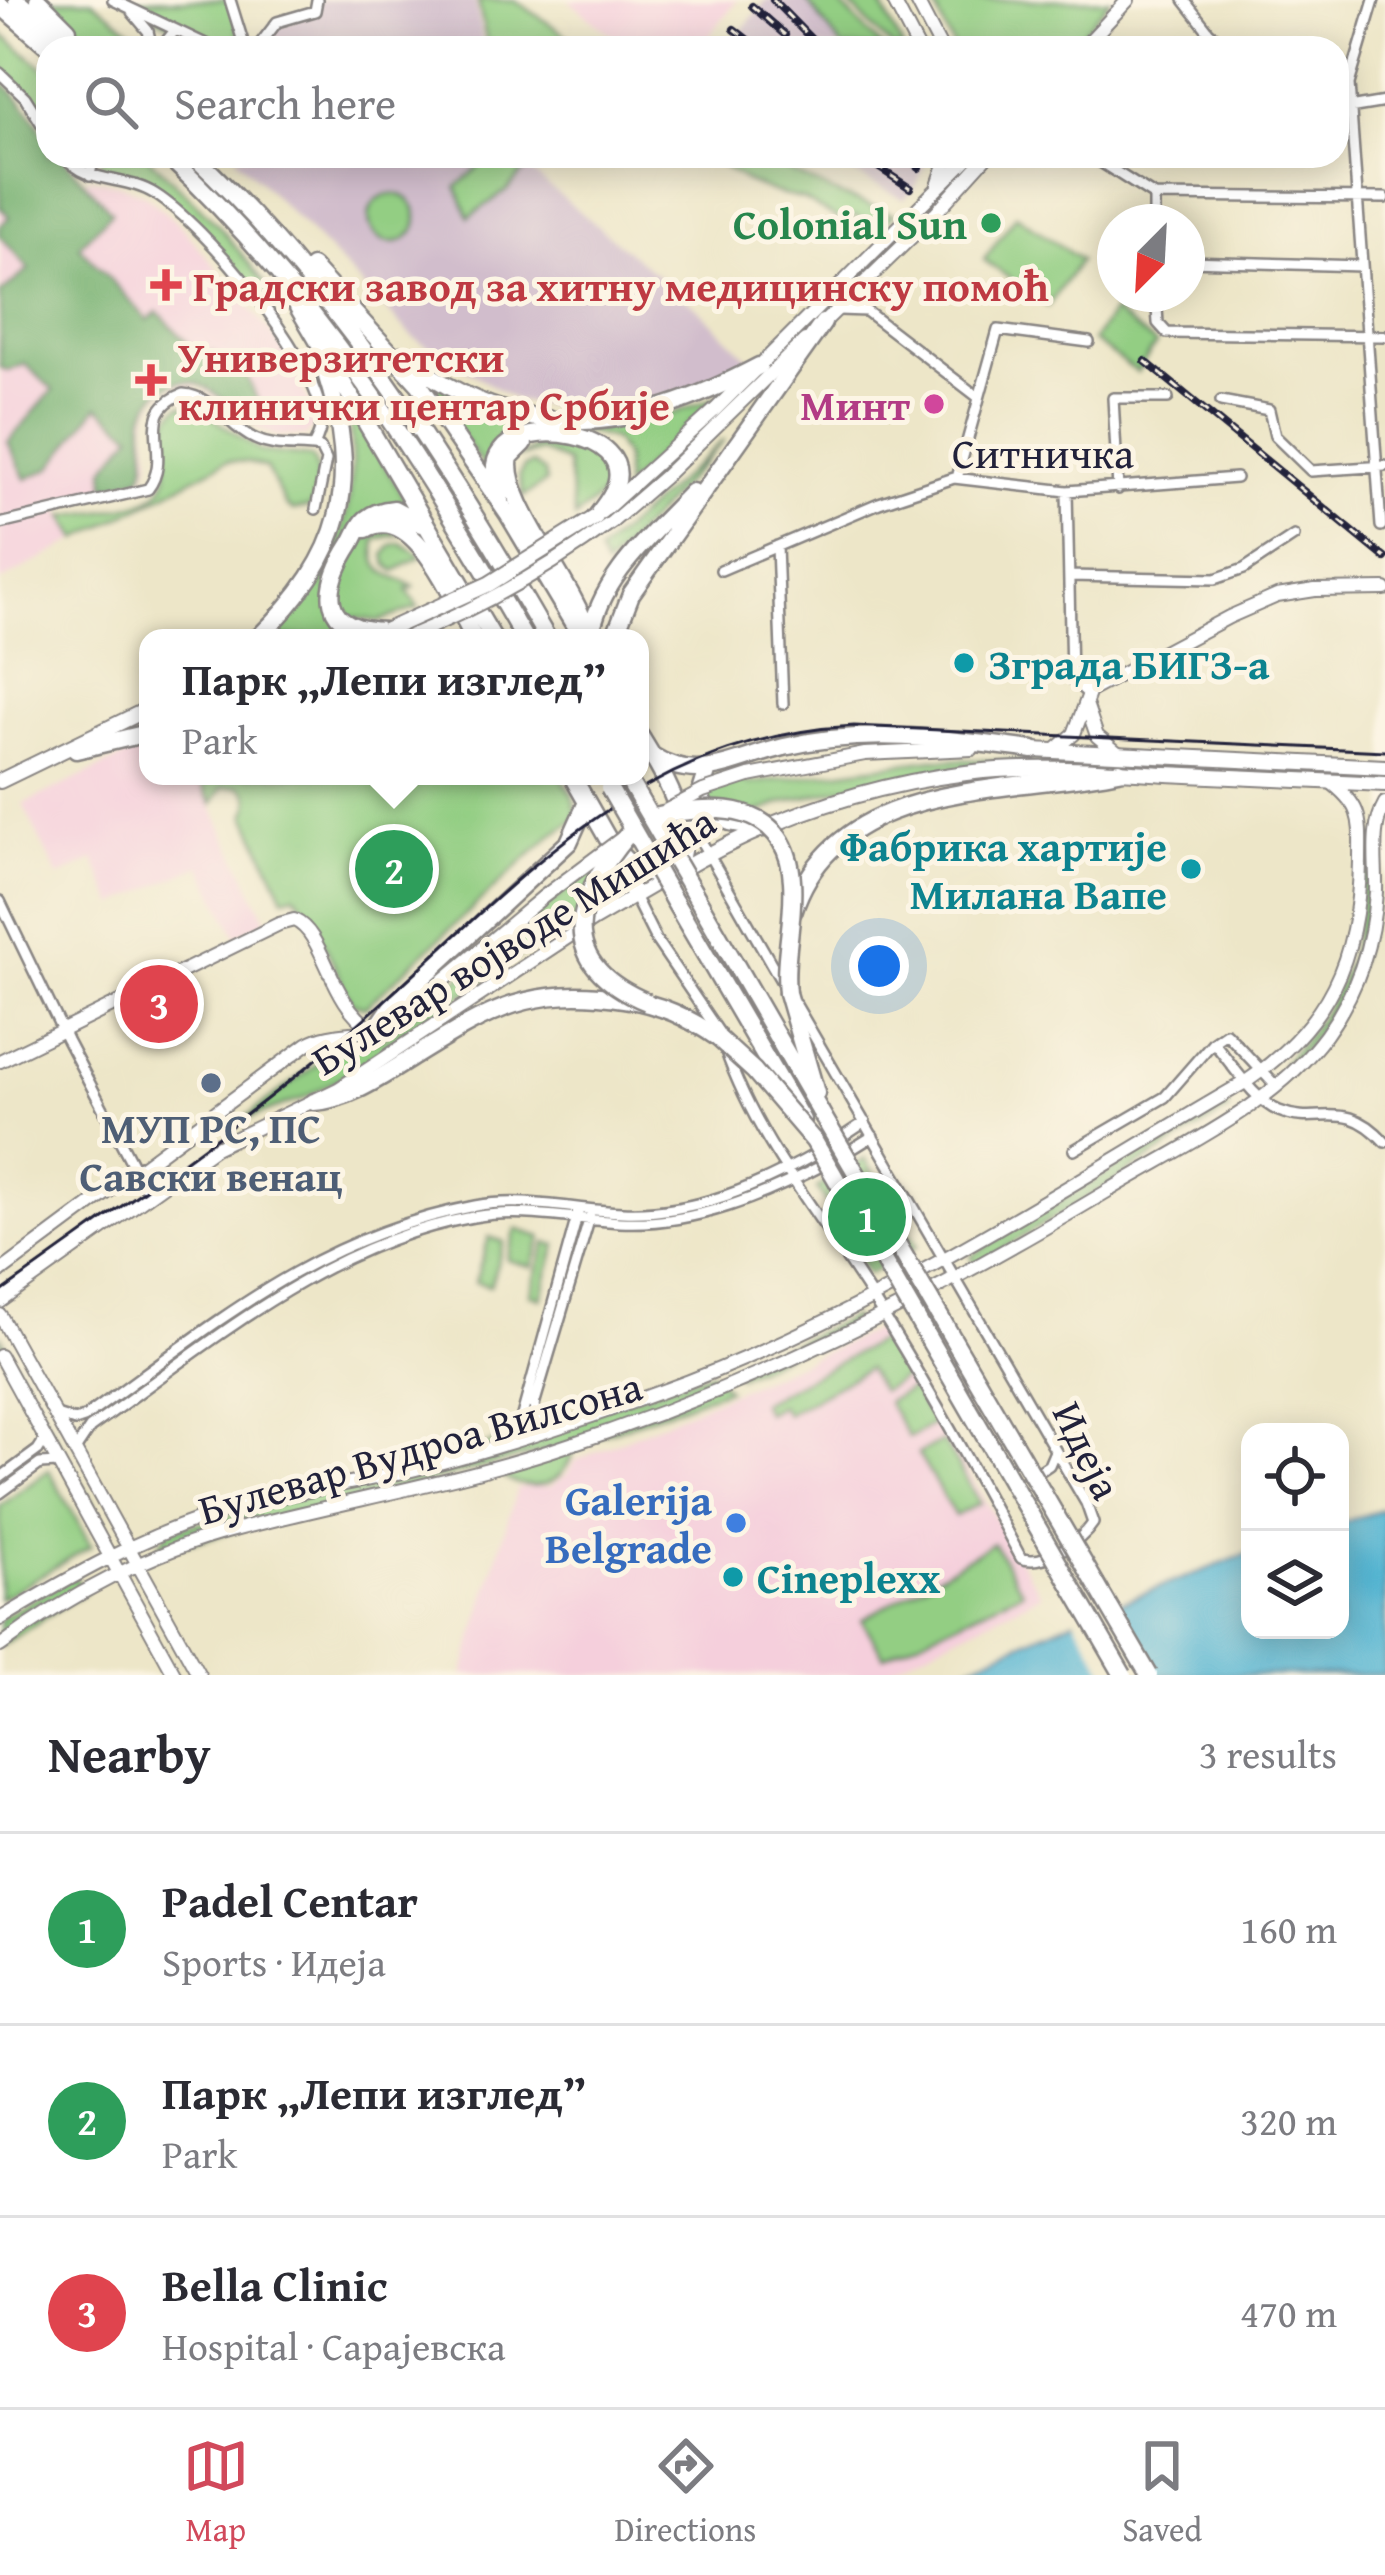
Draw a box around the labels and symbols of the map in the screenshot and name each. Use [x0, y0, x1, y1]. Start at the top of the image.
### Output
place label: Colonial Sun [733, 193, 967, 254]
north arrow [1097, 204, 1205, 312]
marker: Colonial Sun [978, 210, 1004, 236]
place label: Градски завод за хитну медицинску помоћ [193, 255, 1049, 316]
marker: Градски завод за хитну медицинску помоћ [150, 269, 182, 301]
place label: Универзитетски клинички центар Србије [178, 326, 670, 435]
marker: Универзитетски клинички центар Србије [135, 364, 167, 396]
place label: Минт [800, 374, 911, 435]
marker: Минт [921, 391, 947, 417]
street label: Ситничка [952, 422, 1134, 483]
place label: Зграда БИГЗ-а [988, 633, 1270, 694]
marker: Зграда БИГЗ-а [951, 650, 977, 676]
street label: Булевар војводе Мишића [299, 791, 727, 1089]
place label: Фабрика хартије Милана Вапе [839, 815, 1167, 924]
pin: 2 [355, 824, 433, 914]
marker: Фабрика хартије Милана Вапе [1178, 856, 1204, 882]
your location [849, 936, 909, 996]
pin: 3 [120, 959, 198, 1049]
marker: МУП РС, ПС Савски венац [198, 1070, 224, 1096]
place label: МУП РС, ПС Савски венац [79, 1097, 343, 1206]
pin: 1 [828, 1172, 906, 1262]
street label: Булевар Вудроа Вилсона [191, 1355, 649, 1539]
street label: Идеја [1038, 1391, 1138, 1509]
place label: Galerija Belgrade [545, 1469, 712, 1578]
marker: Galerija Belgrade [723, 1510, 749, 1536]
place label: Cineplexx [757, 1547, 940, 1608]
marker: Cineplexx [720, 1564, 746, 1590]

